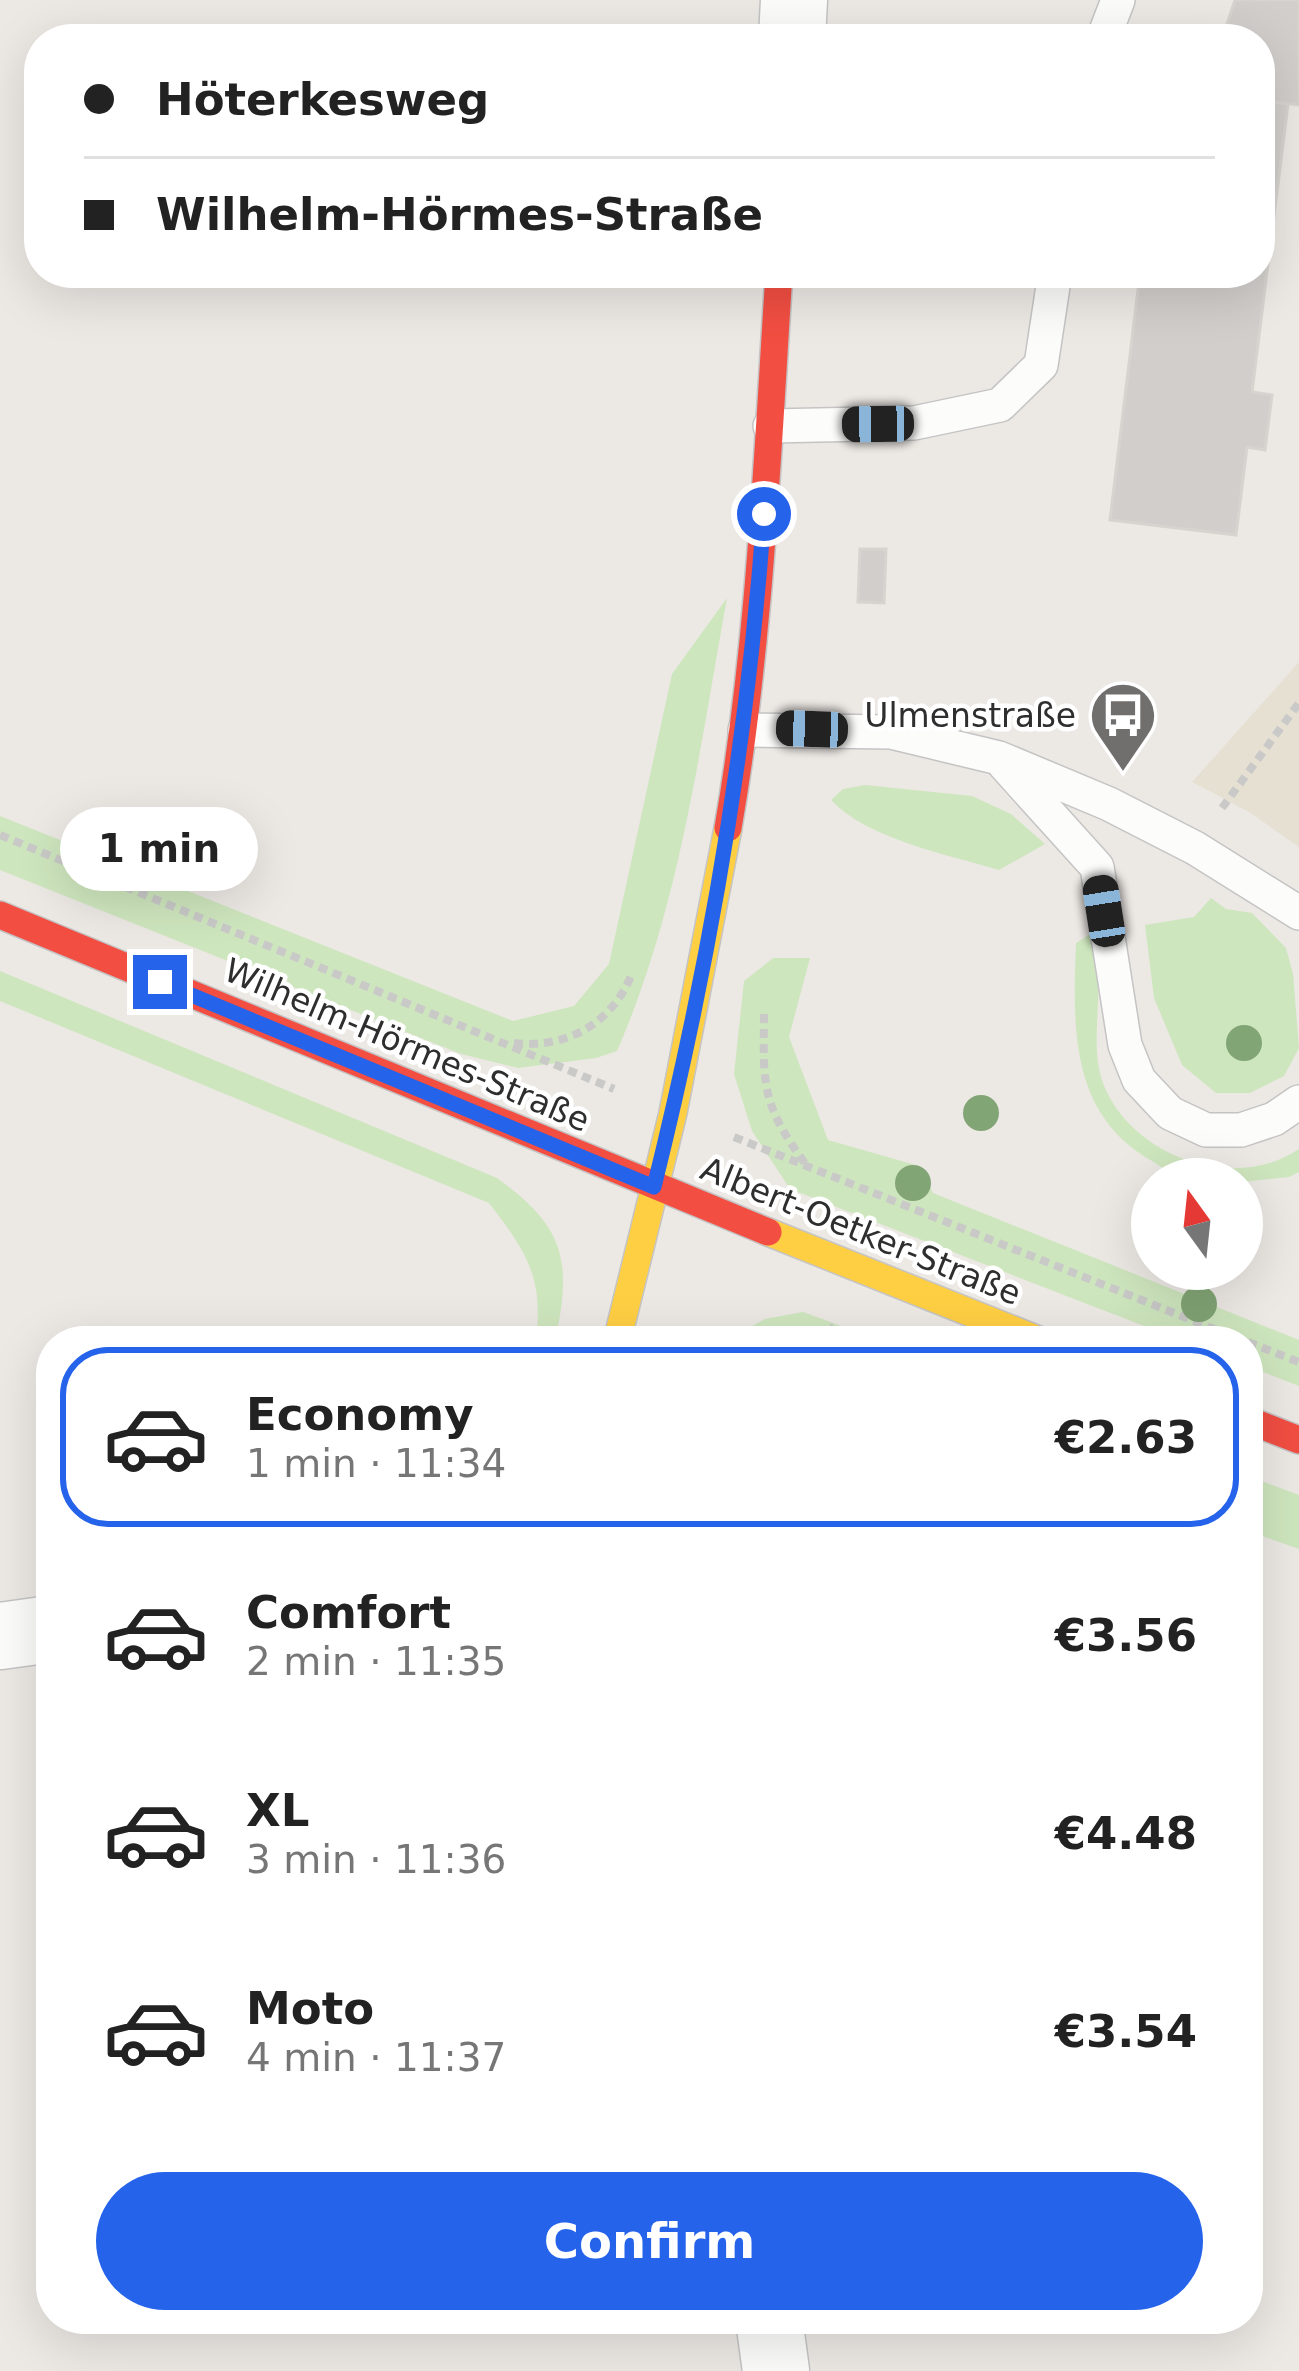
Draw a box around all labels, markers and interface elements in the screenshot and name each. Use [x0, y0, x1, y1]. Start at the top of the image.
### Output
text: Höterkesweg [156, 73, 489, 126]
text: Wilhelm-Hörmes-Straße [156, 188, 763, 241]
car [842, 405, 914, 443]
route start [737, 487, 791, 541]
bus stop icon: Ulmenstraße [1088, 680, 1158, 774]
place label: Ulmenstraße [864, 696, 1076, 735]
car [775, 710, 849, 748]
callout: 1 min [61, 808, 259, 892]
text: 1 min [98, 826, 220, 871]
car [1081, 873, 1127, 949]
street label: Wilhelm-Hörmes-Straße [219, 950, 595, 1140]
route end [133, 955, 187, 1009]
street label: Albert-Oetker-Straße [695, 1149, 1027, 1313]
north arrow [1131, 1158, 1263, 1290]
map controls [1131, 1158, 1263, 1290]
icon: car [102, 1383, 210, 1491]
text: Economy [246, 1388, 474, 1441]
text: €2.63 [1055, 1411, 1197, 1464]
text: 1 min · 11:34 [246, 1441, 506, 1486]
icon: car [102, 1581, 210, 1689]
text: Comfort [246, 1586, 451, 1639]
text: €3.56 [1055, 1609, 1197, 1662]
text: 2 min · 11:35 [246, 1639, 506, 1684]
icon: car [102, 1779, 210, 1887]
text: XL [246, 1784, 309, 1837]
text: €4.48 [1055, 1807, 1197, 1860]
text: 3 min · 11:36 [246, 1837, 506, 1882]
icon: car [102, 1977, 210, 2085]
text: Moto [246, 1982, 374, 2035]
text: €3.54 [1055, 2005, 1197, 2058]
text: 4 min · 11:37 [246, 2035, 506, 2080]
button: Confirm [96, 2172, 1203, 2310]

